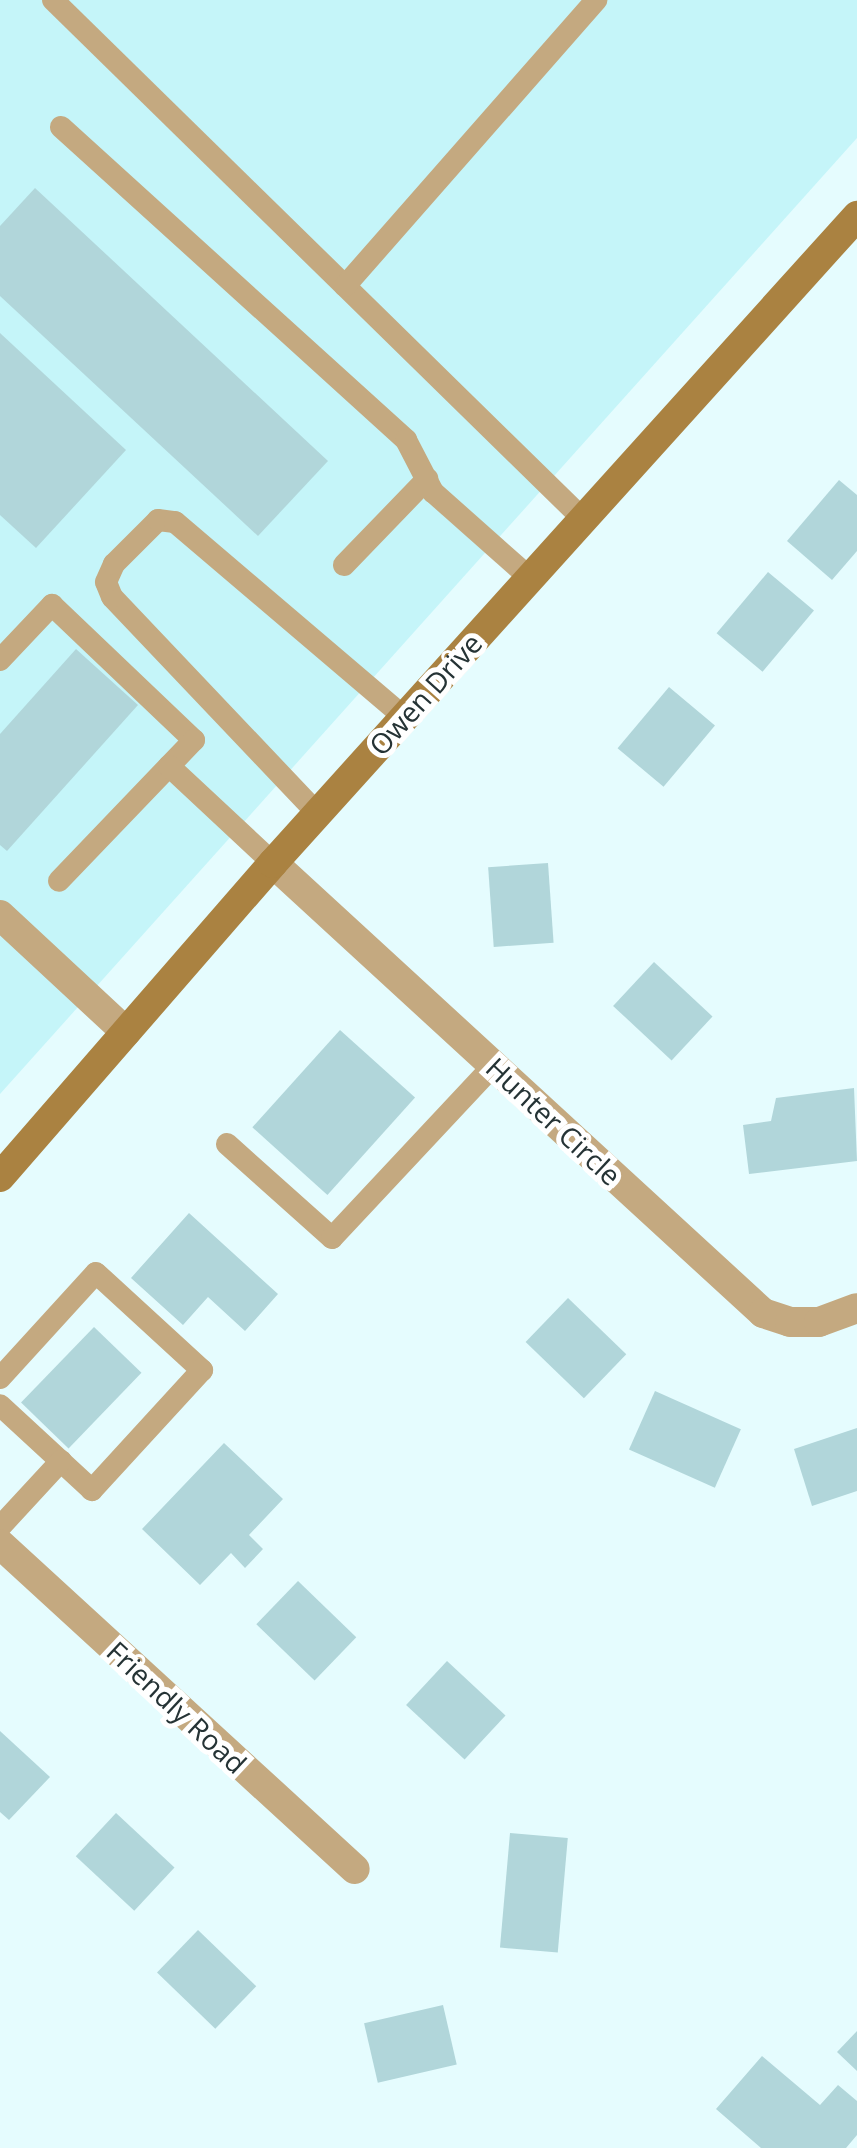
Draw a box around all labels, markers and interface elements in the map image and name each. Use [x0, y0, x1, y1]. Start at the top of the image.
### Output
street label: Owen Drive [362, 626, 488, 762]
street label: Hunter Circle [480, 1050, 628, 1192]
street label: Friendly Road [100, 1634, 254, 1780]

